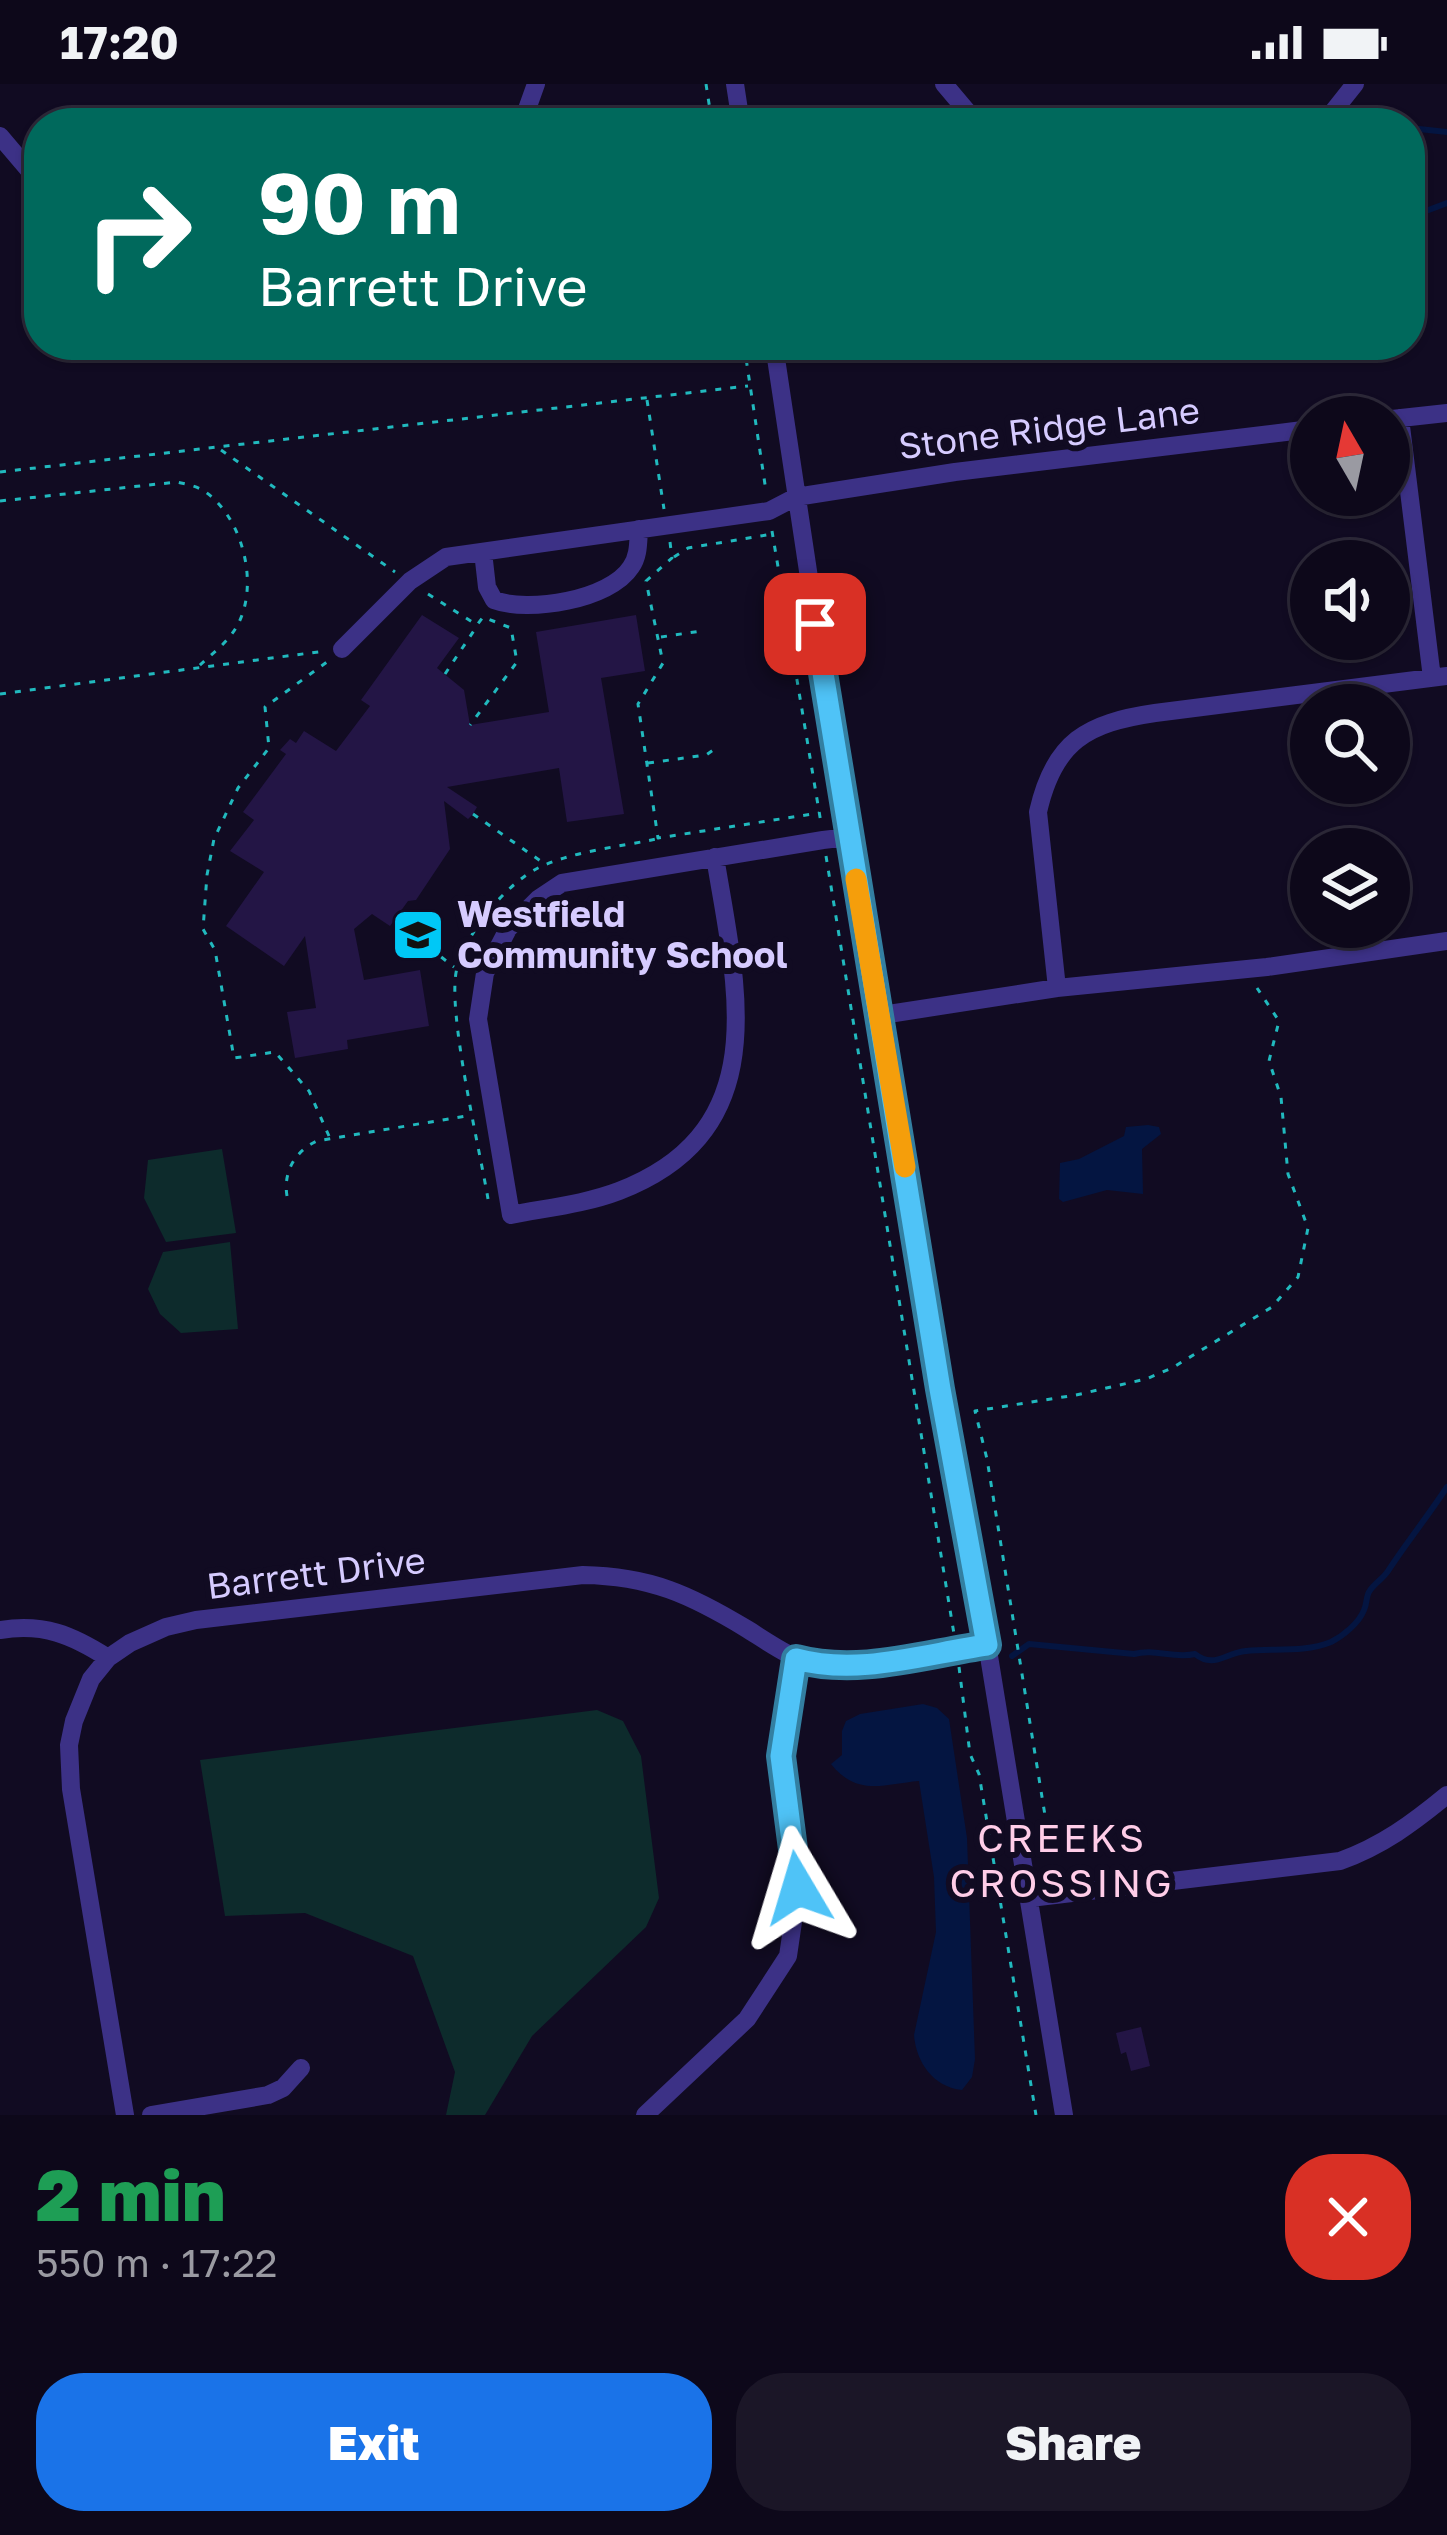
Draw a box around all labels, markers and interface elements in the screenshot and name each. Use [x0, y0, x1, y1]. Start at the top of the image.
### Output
text: 17:20 [60, 15, 179, 69]
text: 90 m [258, 152, 460, 252]
icon: right [60, 156, 216, 312]
text: Barrett Drive [258, 253, 588, 318]
street label: Stone Ridge Lane [896, 388, 1202, 467]
north arrow [1290, 396, 1410, 516]
map controls [1290, 396, 1410, 948]
button: sound [1290, 540, 1410, 660]
pin [764, 573, 866, 675]
icon: arrive [782, 591, 848, 657]
button: search [1290, 684, 1410, 804]
button: layers [1290, 828, 1410, 948]
place label: Westfield Community School [457, 892, 787, 976]
school or university icon: Westfield Community School [390, 907, 446, 963]
street label: Barrett Drive [204, 1538, 428, 1607]
district label: CREEKS CROSSING [949, 1814, 1175, 1906]
position arrow [735, 1825, 861, 1951]
text: 2 min [36, 2150, 226, 2237]
button: close [1285, 2154, 1411, 2280]
text: 550 m · 17:22 [36, 2239, 277, 2286]
button: Exit [36, 2373, 712, 2511]
button: Share [736, 2373, 1411, 2511]

